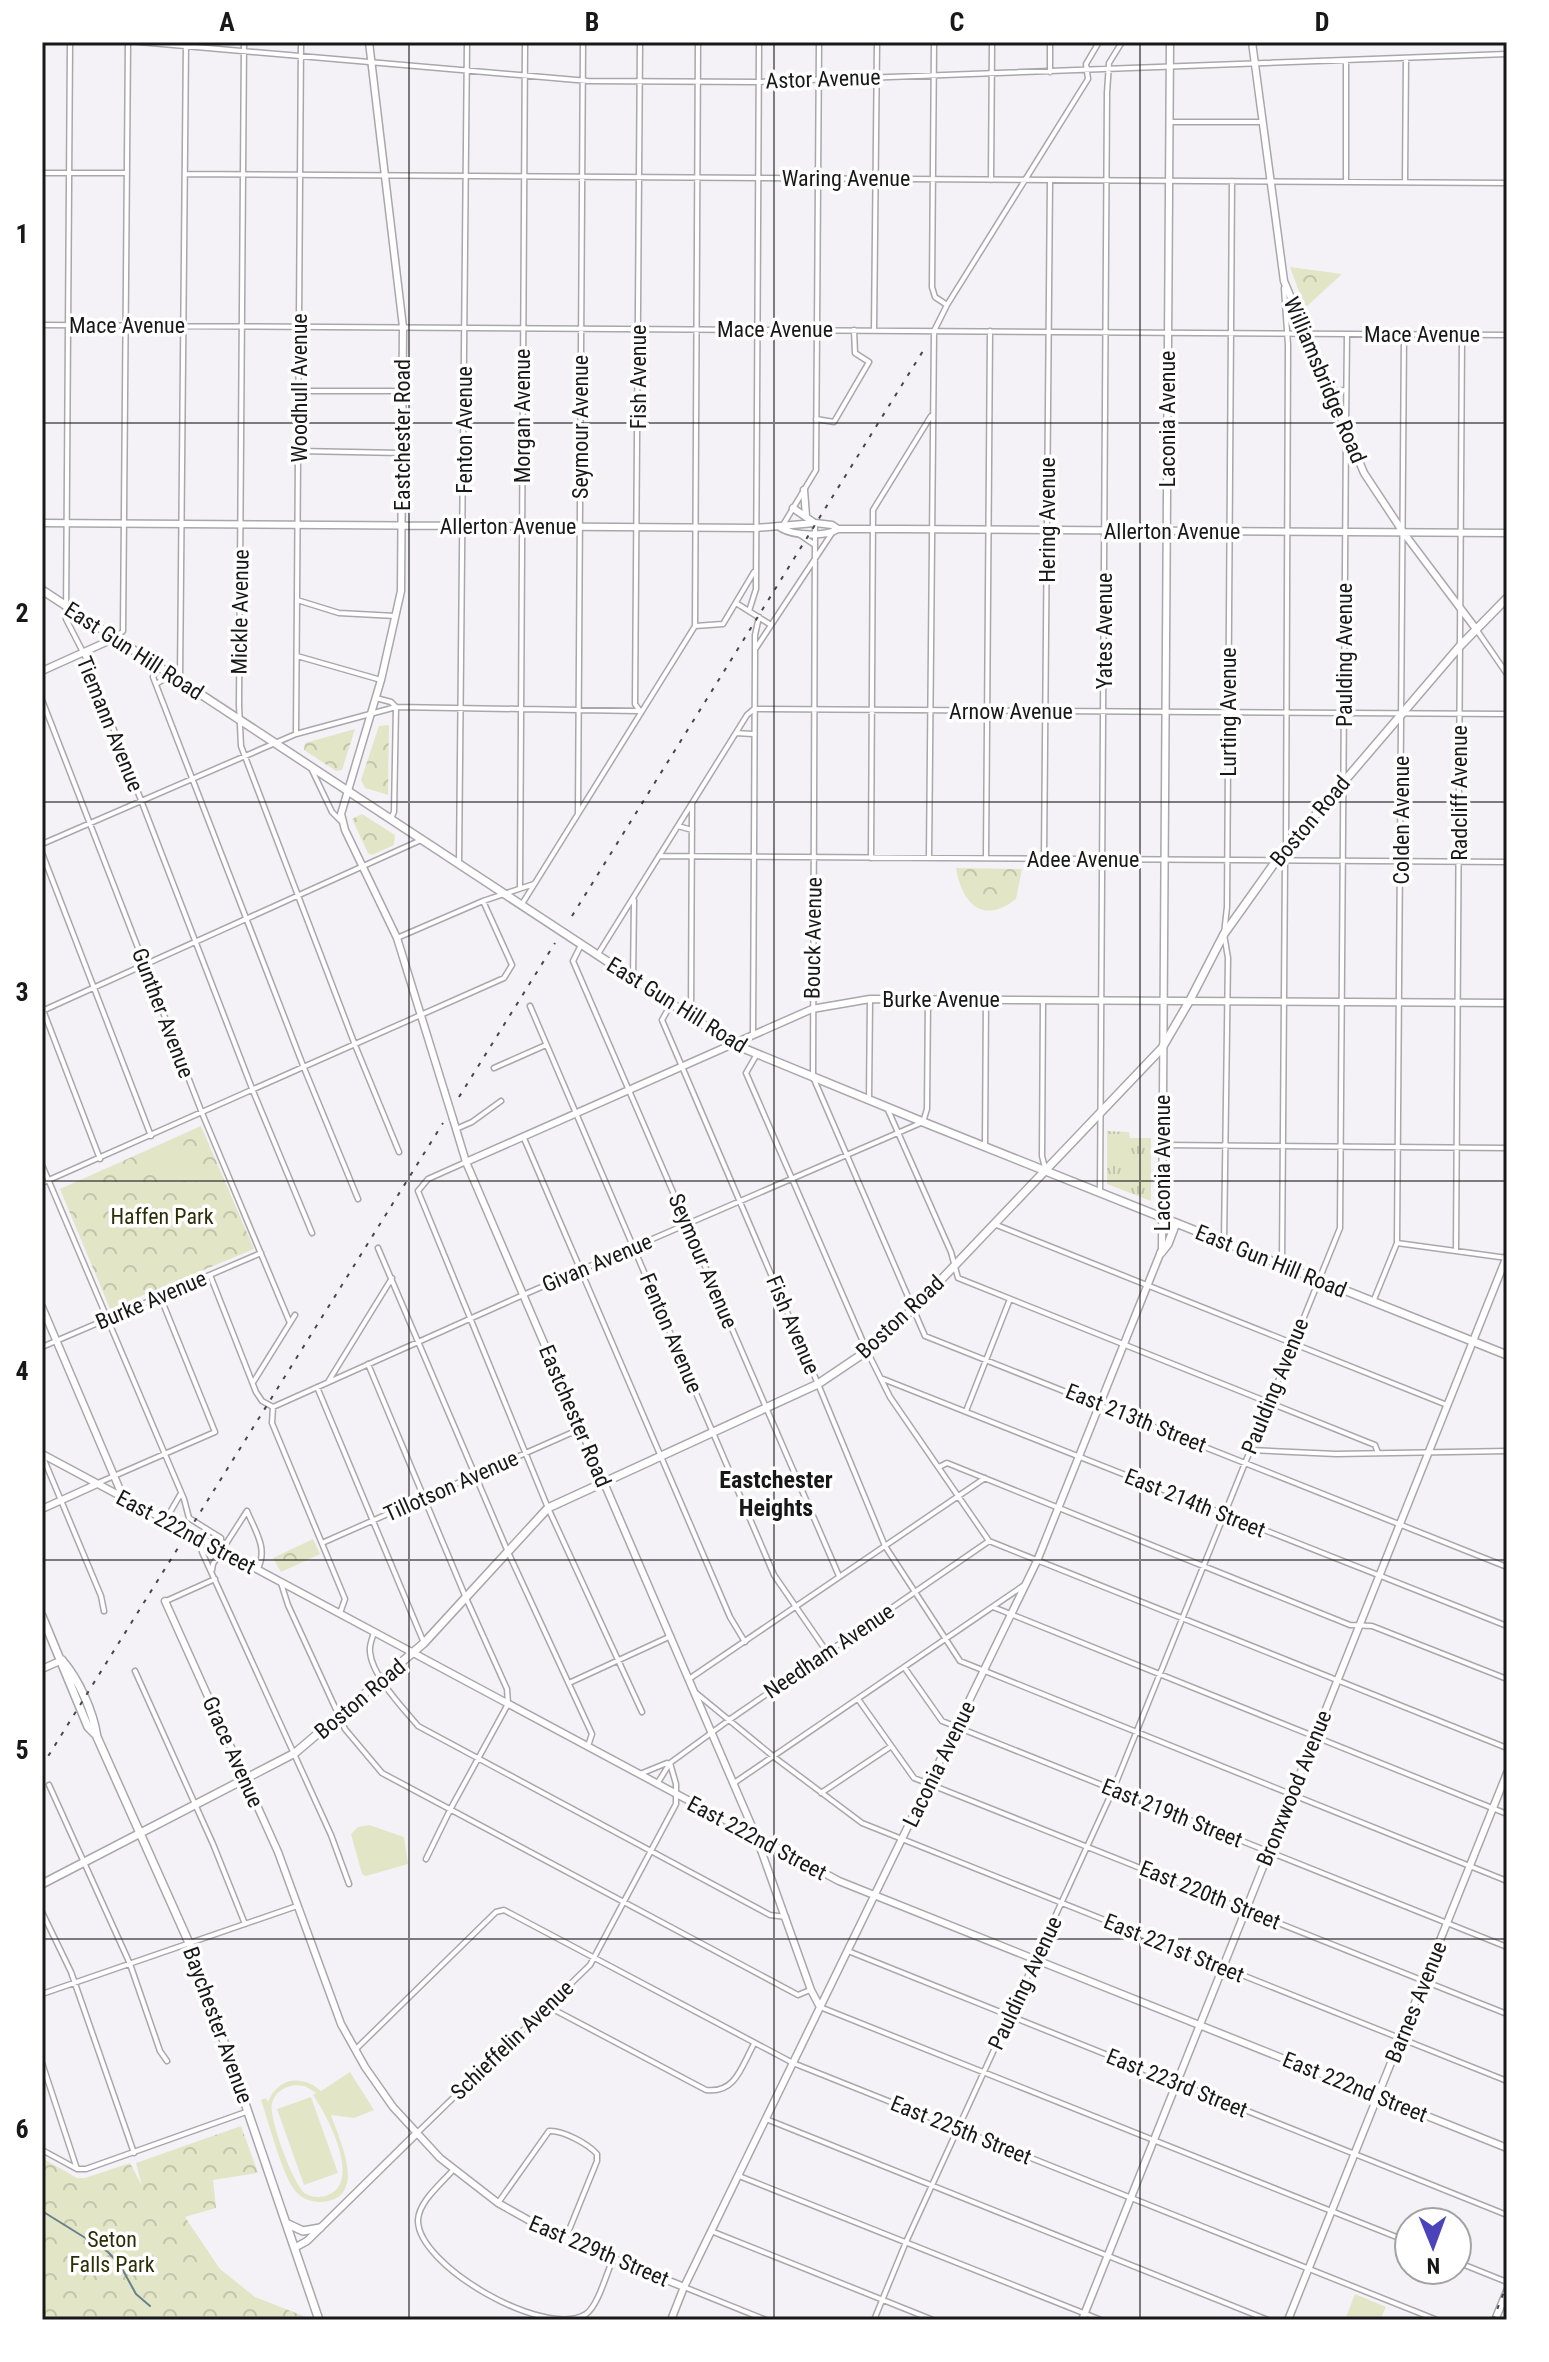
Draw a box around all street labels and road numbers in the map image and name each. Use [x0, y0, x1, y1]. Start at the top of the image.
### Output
street label: Astor Avenue [765, 64, 881, 94]
street label: Waring Avenue [782, 166, 910, 191]
street label: Williamsbridge Road [1279, 293, 1371, 467]
street label: Mace Avenue [69, 313, 185, 338]
street label: Woodhull Avenue [287, 313, 312, 463]
street label: Mace Avenue [717, 317, 833, 342]
street label: Mace Avenue [1364, 322, 1480, 347]
street label: Fish Avenue [626, 325, 651, 429]
street label: Morgan Avenue [510, 349, 535, 483]
street label: Laconia Avenue [1155, 351, 1180, 487]
street label: Seymour Avenue [568, 355, 593, 499]
street label: Eastchester Road [390, 359, 415, 511]
street label: Fenton Avenue [452, 366, 477, 494]
street label: Hering Avenue [1035, 457, 1060, 583]
street label: Allerton Avenue [440, 514, 576, 539]
street label: Allerton Avenue [1104, 519, 1240, 544]
street label: Mickle Avenue [226, 549, 254, 675]
street label: Yates Avenue [1092, 573, 1117, 689]
street label: Paulding Avenue [1332, 583, 1357, 727]
street label: East Gun Hill Road [60, 597, 208, 705]
street label: Lurting Avenue [1216, 647, 1241, 777]
street label: Tiemann Avenue [72, 653, 148, 795]
street label: Arnow Avenue [949, 699, 1073, 724]
street label: Radcliff Avenue [1447, 725, 1472, 861]
street label: Colden Avenue [1389, 756, 1414, 884]
street label: Boston Road [1265, 771, 1355, 871]
street label: Adee Avenue [1027, 847, 1139, 872]
street label: Bouck Avenue [799, 877, 827, 999]
street label: Gunther Avenue [127, 945, 199, 1081]
street label: East Gun Hill Road [602, 952, 752, 1058]
street label: Burke Avenue [882, 987, 1000, 1012]
street label: Laconia Avenue [1150, 1095, 1175, 1231]
street label: Seymour Avenue [663, 1190, 743, 1332]
street label: East Gun Hill Road [1192, 1219, 1350, 1303]
street label: Givan Avenue [538, 1229, 656, 1297]
street label: Burke Avenue [92, 1265, 210, 1335]
street label: Fenton Avenue [635, 1269, 707, 1397]
street label: Boston Road [851, 1270, 949, 1364]
street label: Fish Avenue [761, 1272, 825, 1378]
street label: Paulding Avenue [1236, 1314, 1314, 1458]
street label: Eastchester Road [534, 1341, 616, 1491]
street label: East 213th Street [1062, 1378, 1210, 1458]
street label: Tillotson Avenue [380, 1445, 522, 1527]
street label: East 214th Street [1121, 1463, 1269, 1543]
street label: East 222nd Street [112, 1485, 260, 1579]
street label: Needham Avenue [759, 1598, 899, 1704]
street label: Boston Road [310, 1654, 410, 1744]
street label: Grace Avenue [197, 1693, 269, 1811]
street label: Laconia Avenue [898, 1697, 980, 1831]
street label: Bronxwood Avenue [1251, 1707, 1337, 1869]
street label: East 219th Street [1098, 1773, 1246, 1853]
street label: East 222nd Street [683, 1791, 831, 1885]
street label: East 220th Street [1136, 1855, 1284, 1935]
street label: East 221st Street [1100, 1909, 1248, 1987]
street label: Paulding Avenue [983, 1912, 1067, 2054]
street label: Barnes Avenue [1380, 1938, 1452, 2066]
street label: Baychester Avenue [178, 1943, 258, 2107]
street label: Schieffelin Avenue [446, 1975, 578, 2105]
street label: East 223rd Street [1103, 2043, 1251, 2123]
street label: East 222nd Street [1279, 2047, 1431, 2127]
street label: East 225th Street [887, 2090, 1035, 2170]
street label: East 229th Street [525, 2210, 673, 2292]

